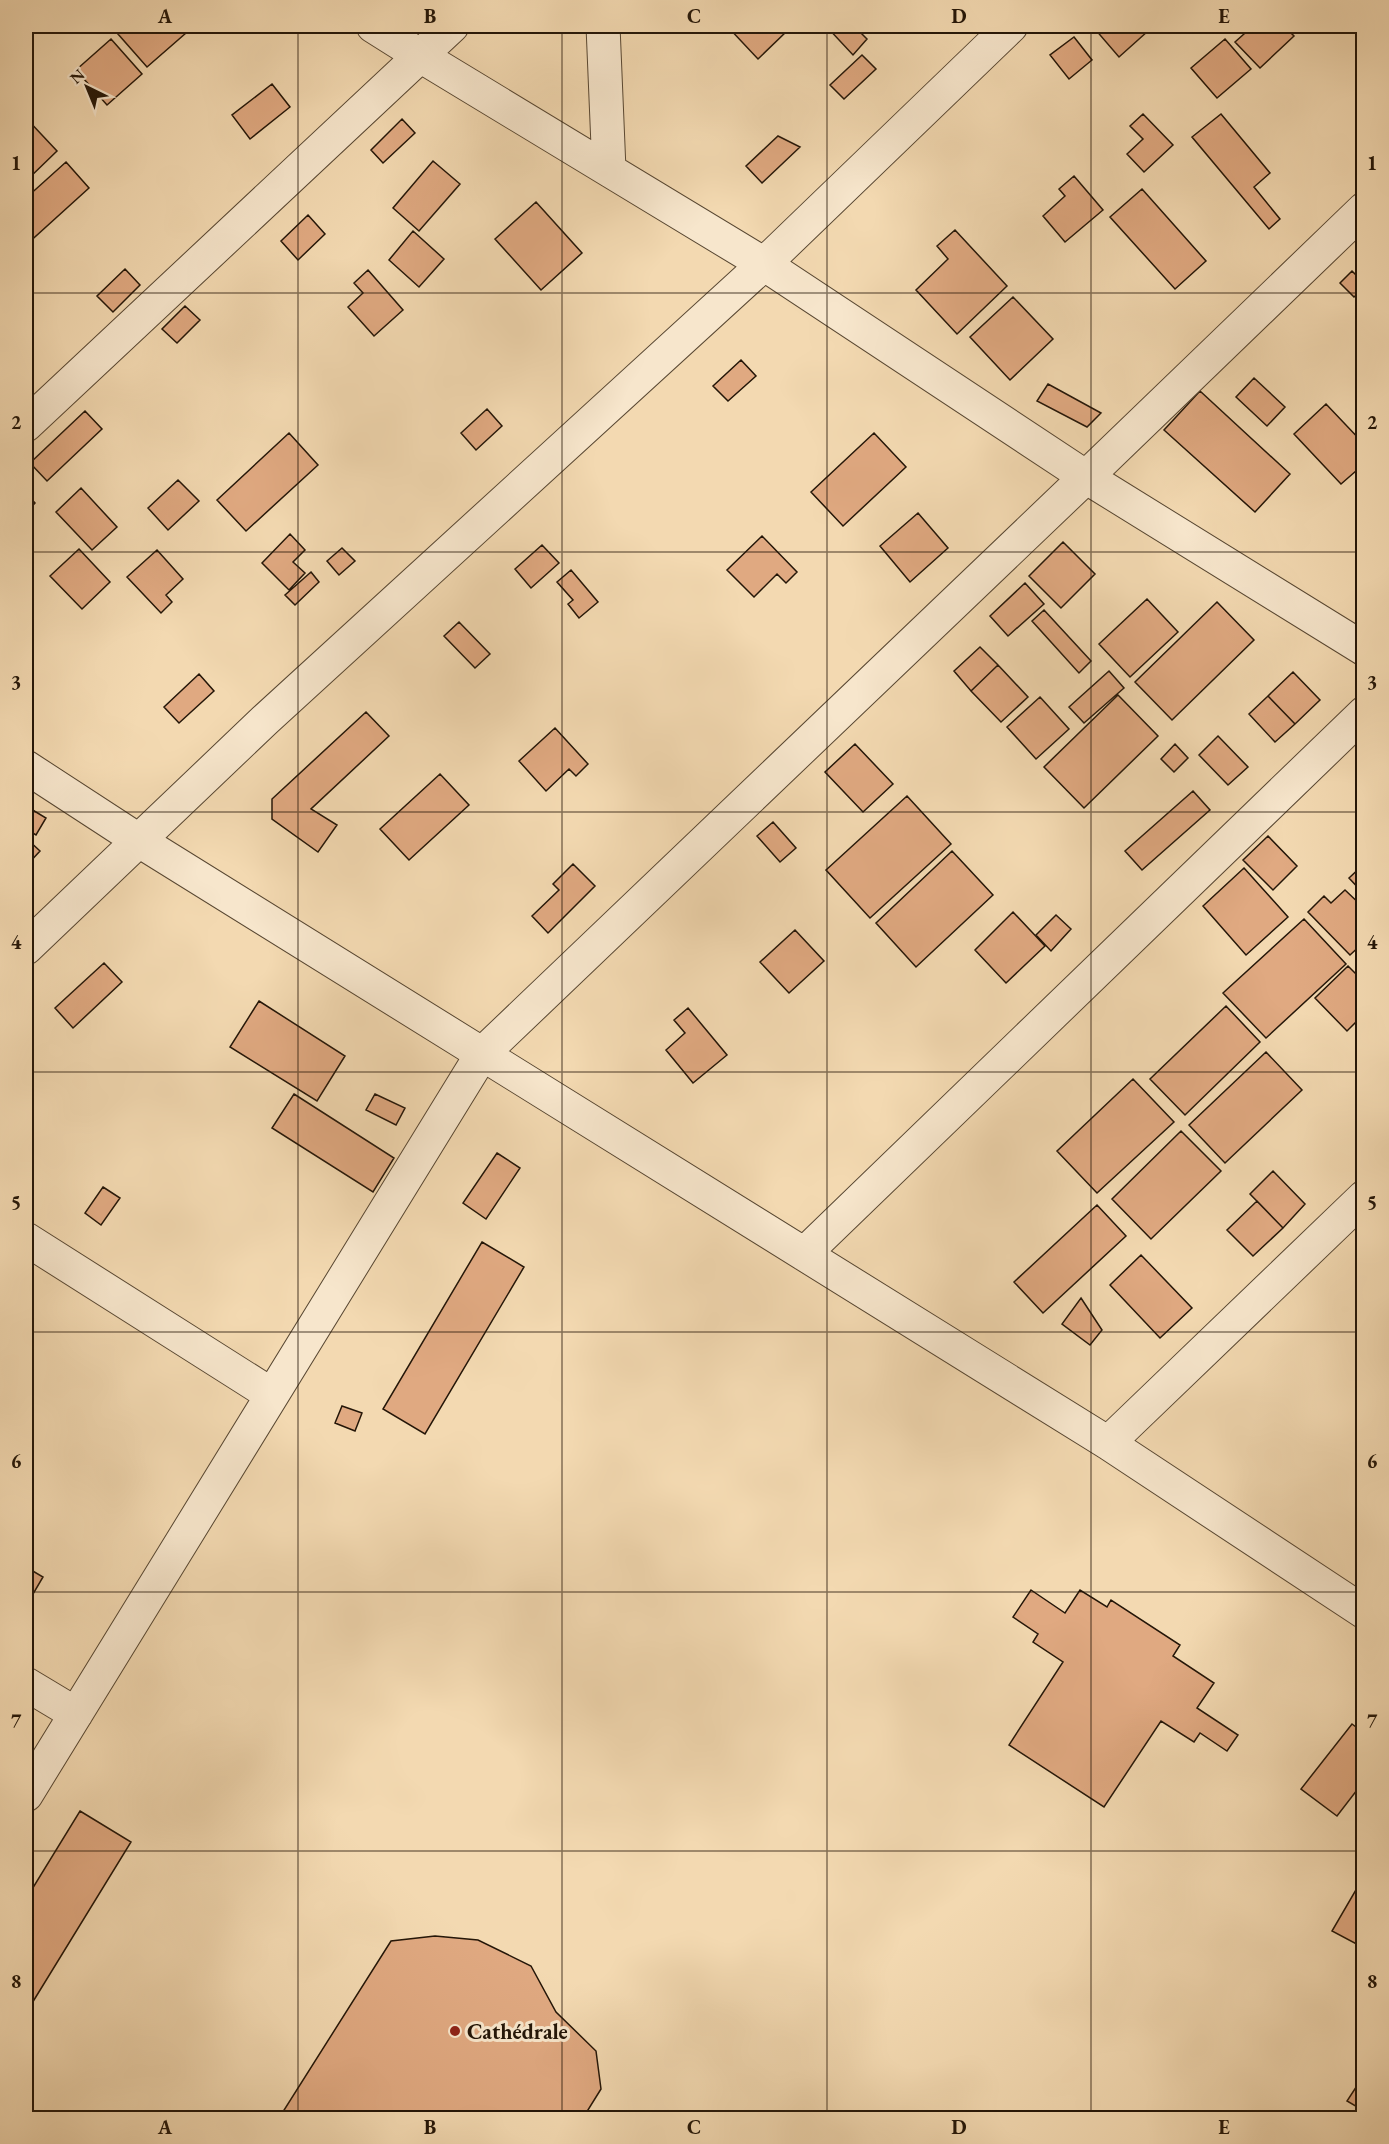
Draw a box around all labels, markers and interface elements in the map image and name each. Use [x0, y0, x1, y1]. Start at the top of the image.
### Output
text: A [157, 3, 173, 29]
text: B [424, 3, 436, 29]
text: C [687, 3, 701, 29]
text: D [951, 3, 967, 29]
text: E [1218, 3, 1230, 29]
north arrow [57, 57, 117, 117]
text: N [65, 64, 89, 88]
text: 1 [11, 150, 21, 176]
text: 1 [1367, 150, 1377, 176]
text: 2 [11, 409, 22, 435]
text: 2 [1367, 409, 1378, 435]
text: 3 [11, 669, 21, 695]
text: 3 [1367, 669, 1377, 695]
text: 4 [11, 929, 22, 955]
text: 4 [1367, 929, 1378, 955]
text: 5 [11, 1189, 21, 1215]
text: 5 [1367, 1189, 1377, 1215]
text: 6 [11, 1448, 22, 1474]
text: 6 [1367, 1448, 1378, 1474]
text: 7 [11, 1708, 22, 1734]
text: 7 [1367, 1708, 1378, 1734]
text: 8 [11, 1968, 21, 1994]
text: 8 [1367, 1968, 1377, 1994]
place label: Cathédrale [467, 2017, 568, 2046]
marker: Cathédrale [448, 2024, 462, 2038]
text: A [157, 2114, 173, 2140]
text: B [424, 2114, 436, 2140]
text: C [687, 2114, 701, 2140]
text: D [951, 2114, 967, 2140]
text: E [1218, 2114, 1230, 2140]

